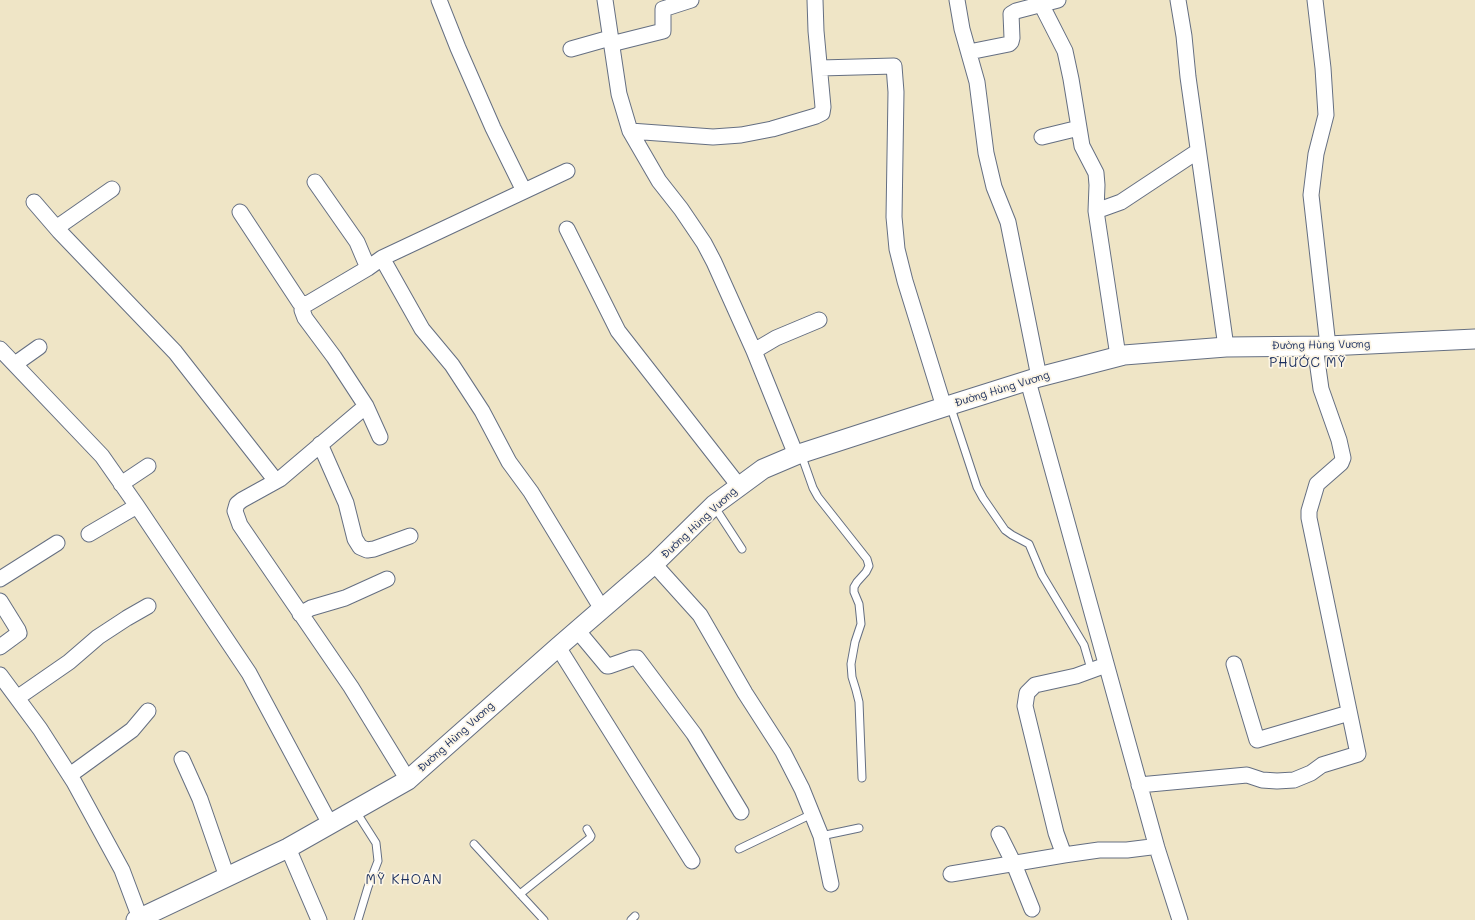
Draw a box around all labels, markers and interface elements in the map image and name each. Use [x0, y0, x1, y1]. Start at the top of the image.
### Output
street label: Đường Hùng Vương [1272, 338, 1370, 352]
district label: PHƯỚC MỸ [1269, 355, 1347, 371]
street label: Đường Hùng Vương [953, 368, 1051, 410]
street label: Đường Hùng Vương [659, 485, 739, 561]
street label: Đường Hùng Vương [415, 699, 497, 775]
district label: MỸ KHOAN [365, 872, 443, 888]

